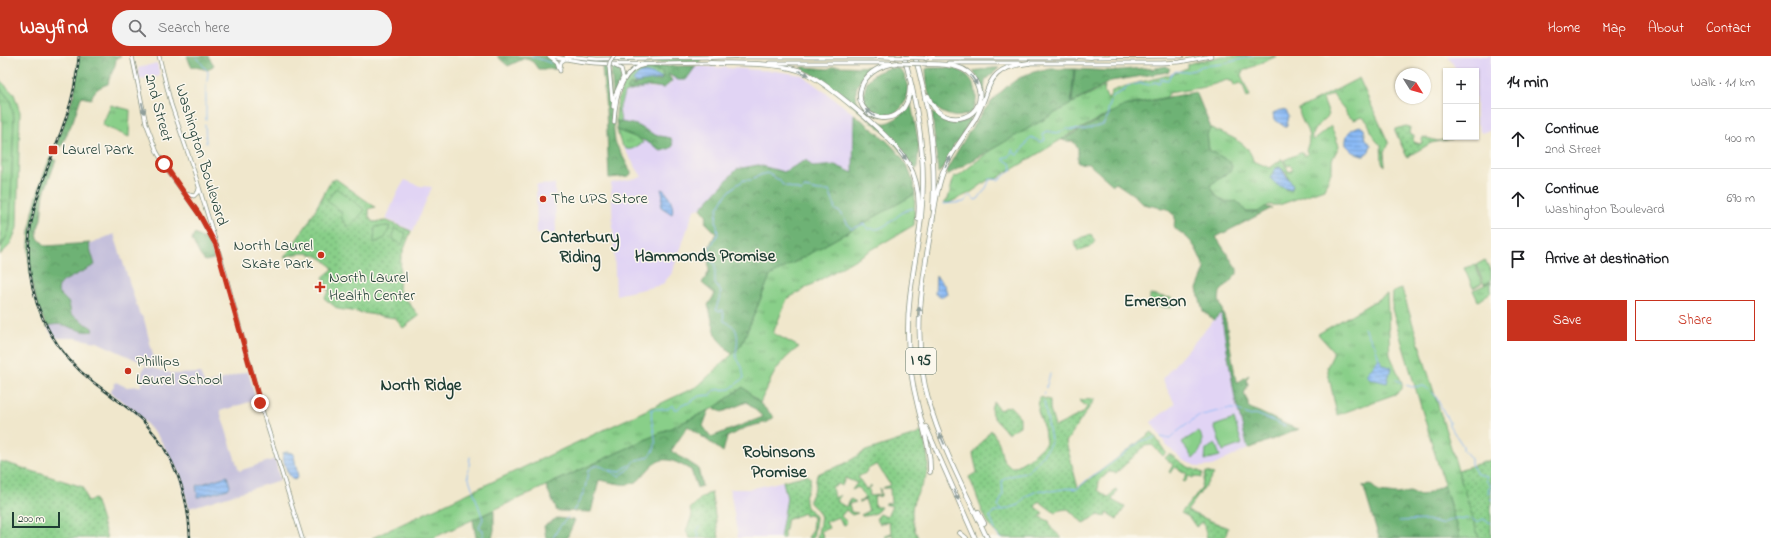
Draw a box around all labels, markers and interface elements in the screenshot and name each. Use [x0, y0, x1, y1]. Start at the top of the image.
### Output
search box [112, 10, 392, 46]
text: Wayfind [20, 15, 88, 42]
icon: search [126, 17, 148, 39]
text: Search here [158, 17, 230, 39]
text: Home [1548, 18, 1580, 39]
text: Map [1602, 18, 1626, 39]
text: About [1648, 18, 1684, 39]
text: Contact [1706, 18, 1751, 39]
north arrow [1395, 68, 1431, 104]
map controls [1443, 68, 1479, 140]
button: + [1443, 68, 1479, 104]
one-way arrow [798, 70, 810, 76]
text: 14 min [1507, 70, 1548, 95]
street label: 2nd Street [137, 71, 179, 145]
text: Walk · 1.1 km [1691, 73, 1755, 92]
one-way arrow [970, 75, 978, 85]
street label: Washington Boulevard [168, 81, 234, 229]
one-way arrow [140, 102, 146, 114]
button: − [1443, 104, 1479, 140]
one-way arrow [865, 109, 876, 117]
text: Continue [1545, 118, 1599, 140]
icon: ahead [1507, 128, 1529, 150]
text: 400 m [1725, 129, 1755, 148]
place label: Laurel Park [62, 138, 134, 162]
text: 2nd Street [1545, 140, 1601, 159]
marker: Laurel Park [47, 144, 59, 156]
one-way arrow [899, 150, 907, 161]
route start [155, 155, 173, 173]
one-way arrow [944, 157, 951, 168]
text: Continue [1545, 178, 1599, 200]
place label: The UPS Store [551, 187, 649, 211]
icon: ahead [1507, 188, 1529, 210]
text: 690 m [1726, 189, 1755, 208]
marker: The UPS Store [538, 194, 548, 204]
text: Washington Boulevard [1545, 200, 1665, 219]
district label: Canterbury Riding [541, 225, 620, 272]
place label: North Laurel Skate Park [233, 234, 314, 276]
district label: Hammonds Promise [635, 244, 777, 269]
icon: arrive [1507, 248, 1529, 270]
text: Arrive at destination [1545, 248, 1669, 270]
marker: North Laurel Skate Park [316, 250, 326, 260]
place label: North Laurel Health Center [329, 266, 415, 308]
marker: North Laurel Health Center [314, 281, 326, 293]
district label: Emerson [1124, 289, 1187, 314]
button: Save [1507, 300, 1627, 341]
button: Share [1635, 300, 1755, 341]
one-way arrow [916, 305, 922, 318]
road number: I 95 [906, 348, 936, 374]
place label: Phillips Laurel School [136, 350, 223, 392]
marker: Phillips Laurel School [123, 366, 133, 376]
district label: North Ridge [381, 373, 463, 400]
route end [251, 394, 269, 412]
one-way arrow [939, 433, 946, 445]
district label: Robinsons Promise [743, 440, 816, 485]
one-way arrow [953, 490, 959, 501]
scale bar [12, 510, 60, 529]
text: 200 m [18, 511, 44, 527]

